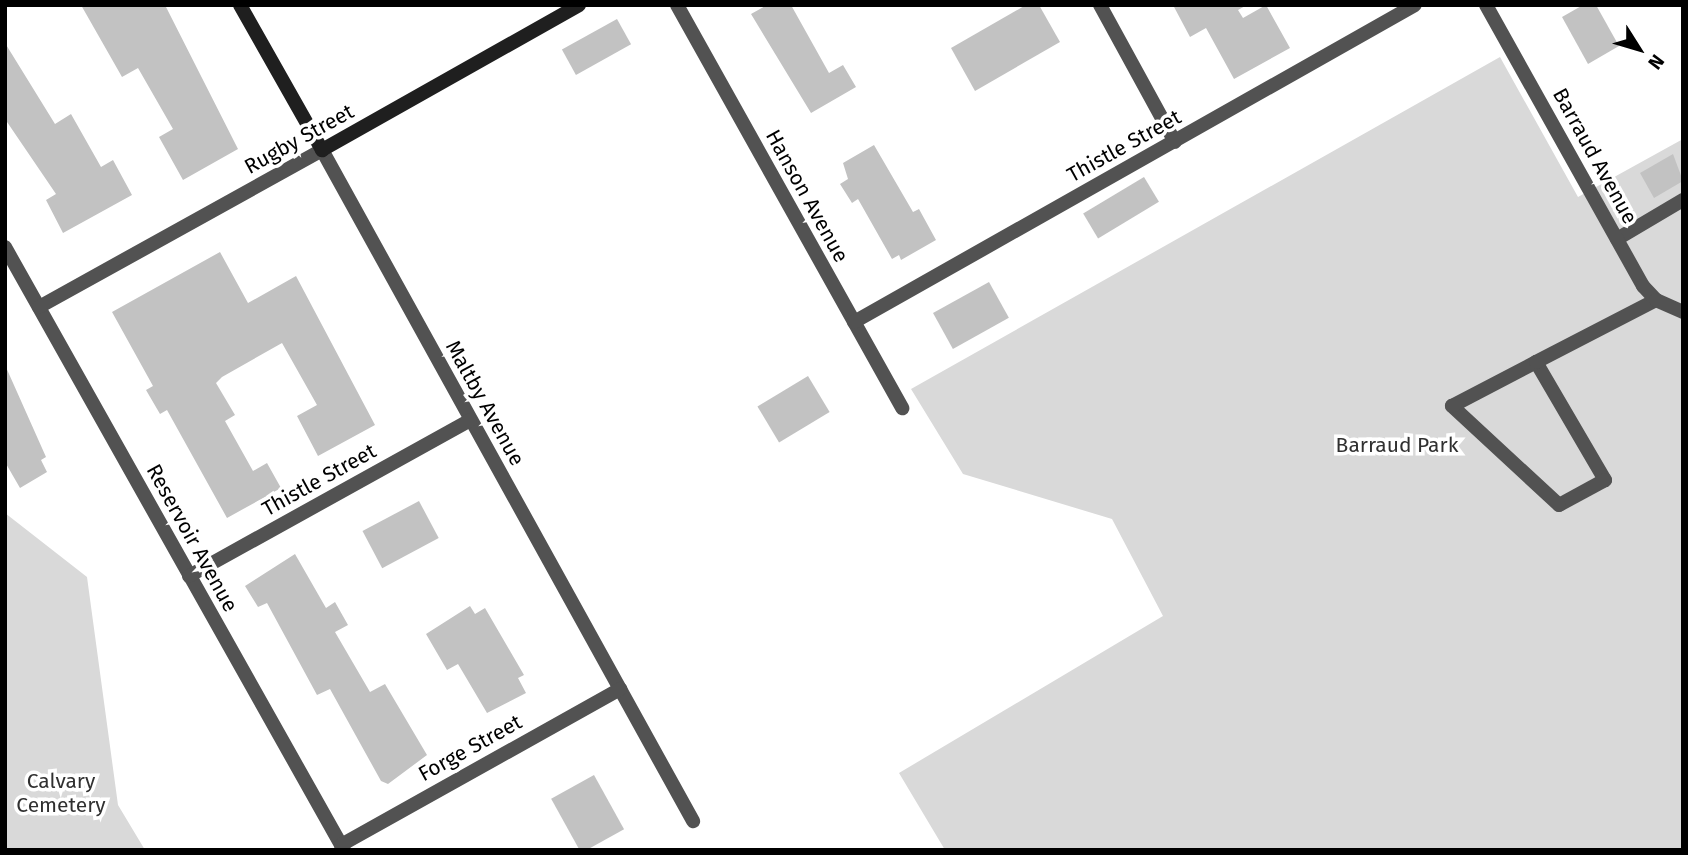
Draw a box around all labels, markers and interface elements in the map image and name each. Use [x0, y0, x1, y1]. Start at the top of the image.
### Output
north arrow [1604, 14, 1674, 84]
text: N [1643, 50, 1669, 74]
street label: Barraud Avenue [1547, 84, 1643, 228]
street label: Rugby Street [240, 99, 358, 179]
street label: Thistle Street [1063, 104, 1185, 188]
street label: Hanson Avenue [760, 125, 854, 267]
street label: Maltby Avenue [440, 336, 530, 470]
park label: Barraud Park [1336, 432, 1458, 458]
street label: Thistle Street [258, 438, 380, 522]
street label: Reservoir Avenue [141, 460, 243, 616]
street label: Forge Street [414, 709, 526, 787]
park label: Calvary Cemetery [16, 768, 106, 818]

